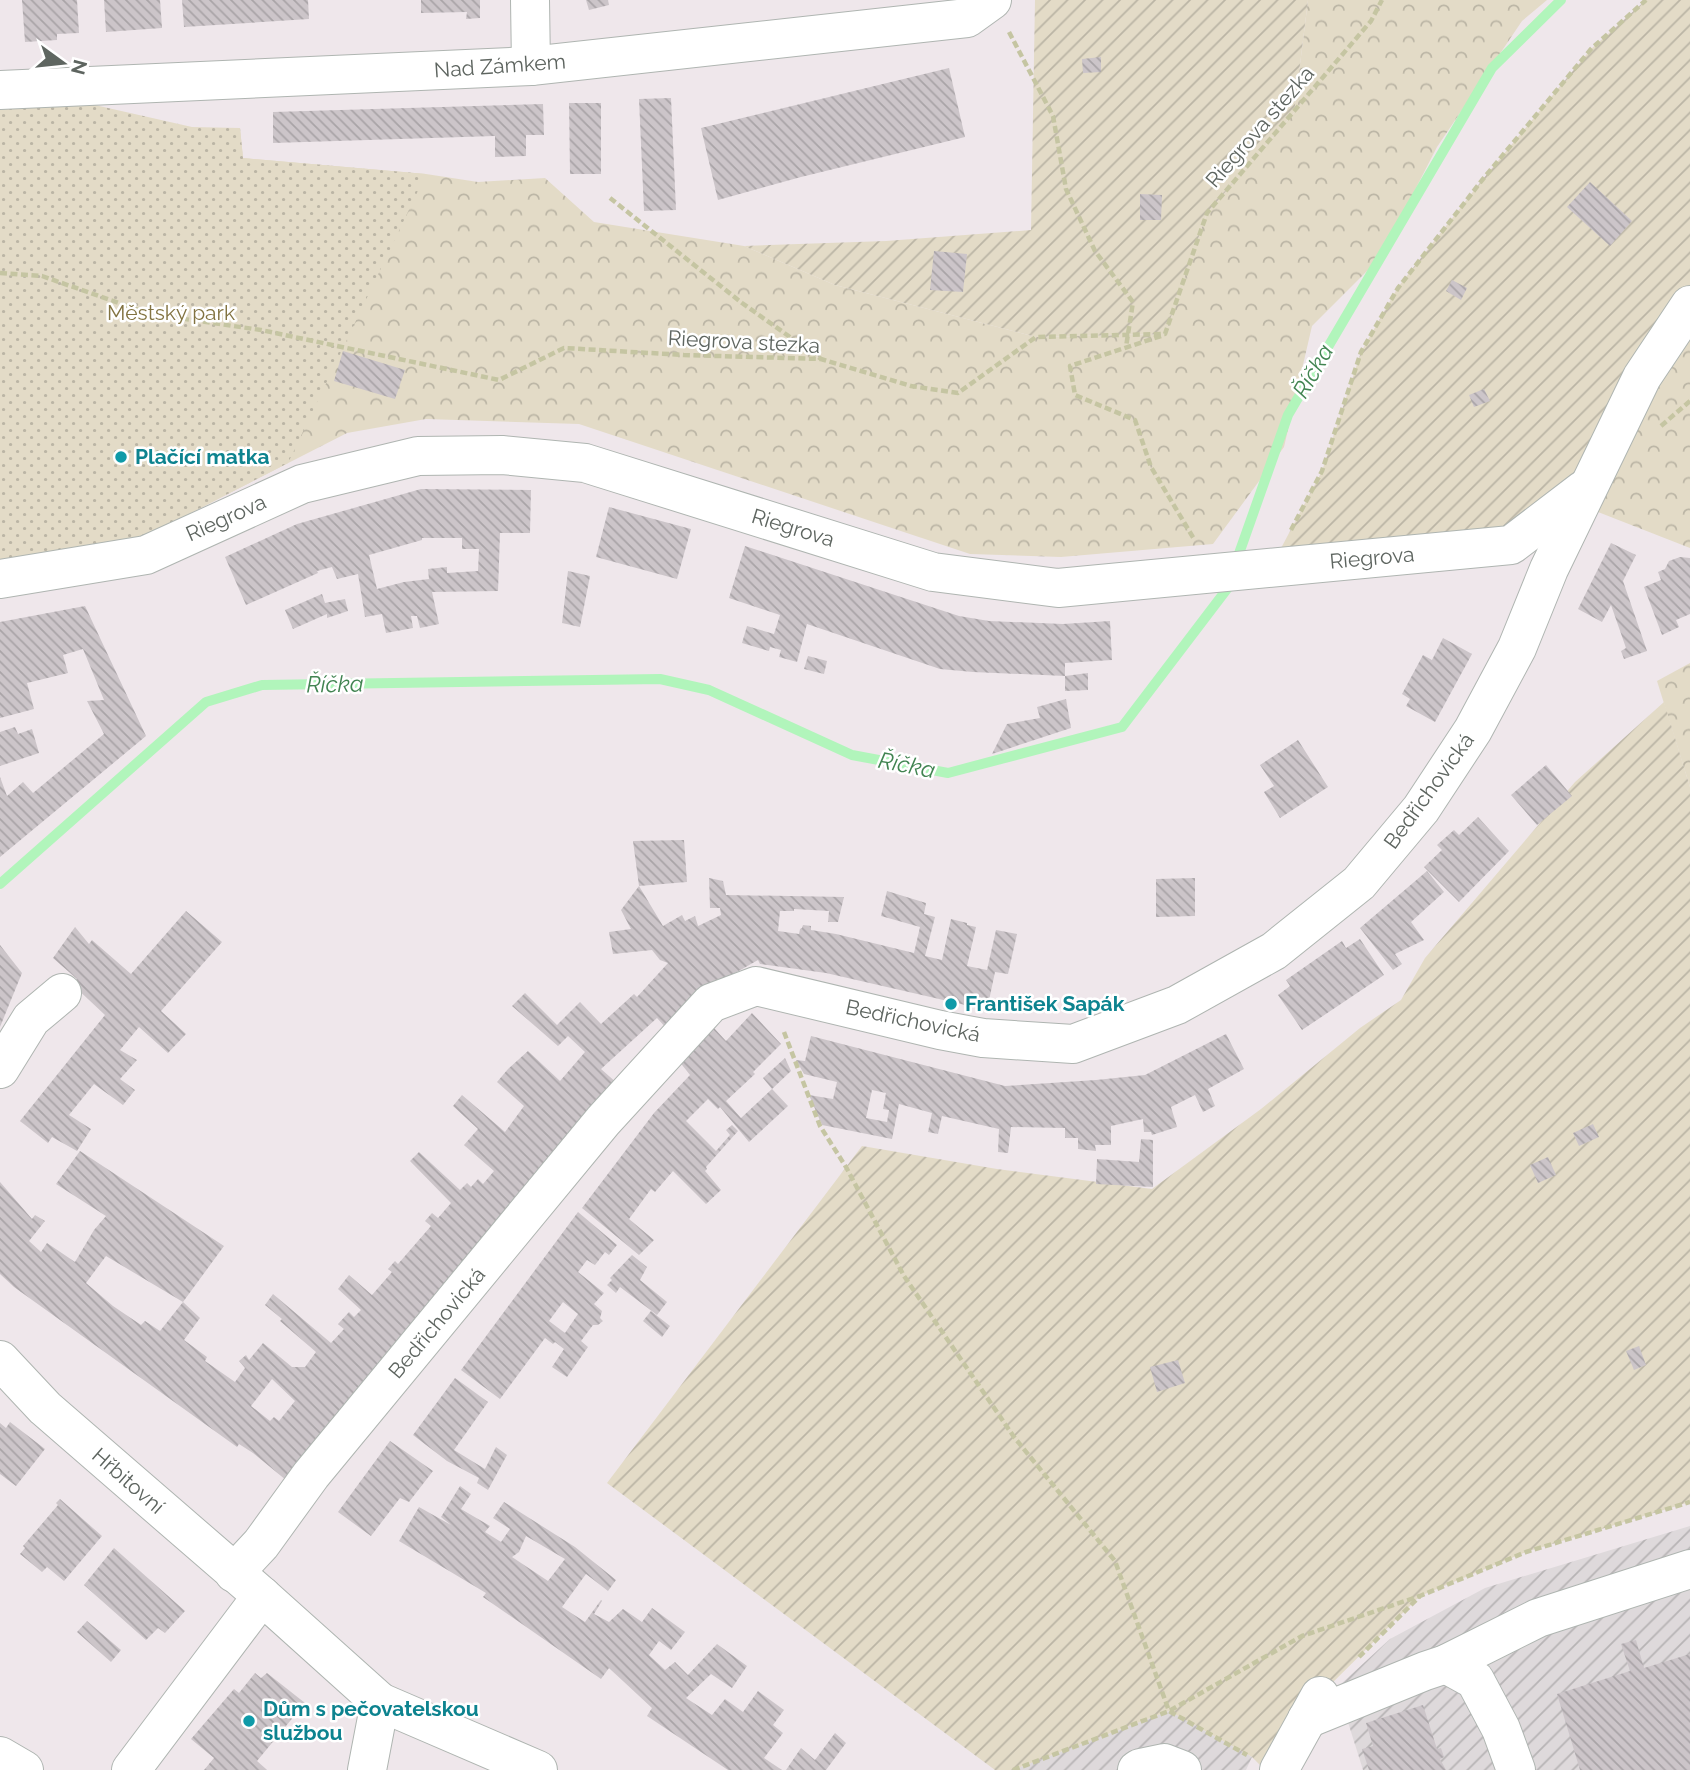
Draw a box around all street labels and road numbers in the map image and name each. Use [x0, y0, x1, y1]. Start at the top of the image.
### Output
street label: Nad Zámkem [433, 48, 567, 83]
street label: Riegrova stezka [1200, 61, 1319, 192]
street label: Riegrova stezka [667, 325, 821, 358]
street label: Riegrova [182, 489, 270, 546]
street label: Riegrova [749, 503, 837, 552]
street label: Riegrova [1329, 541, 1415, 574]
street label: Bedřichovická [1378, 728, 1479, 853]
street label: Bedřichovická [843, 994, 983, 1047]
street label: Bedřichovická [383, 1262, 490, 1383]
street label: Hřbitovní [87, 1443, 170, 1519]

